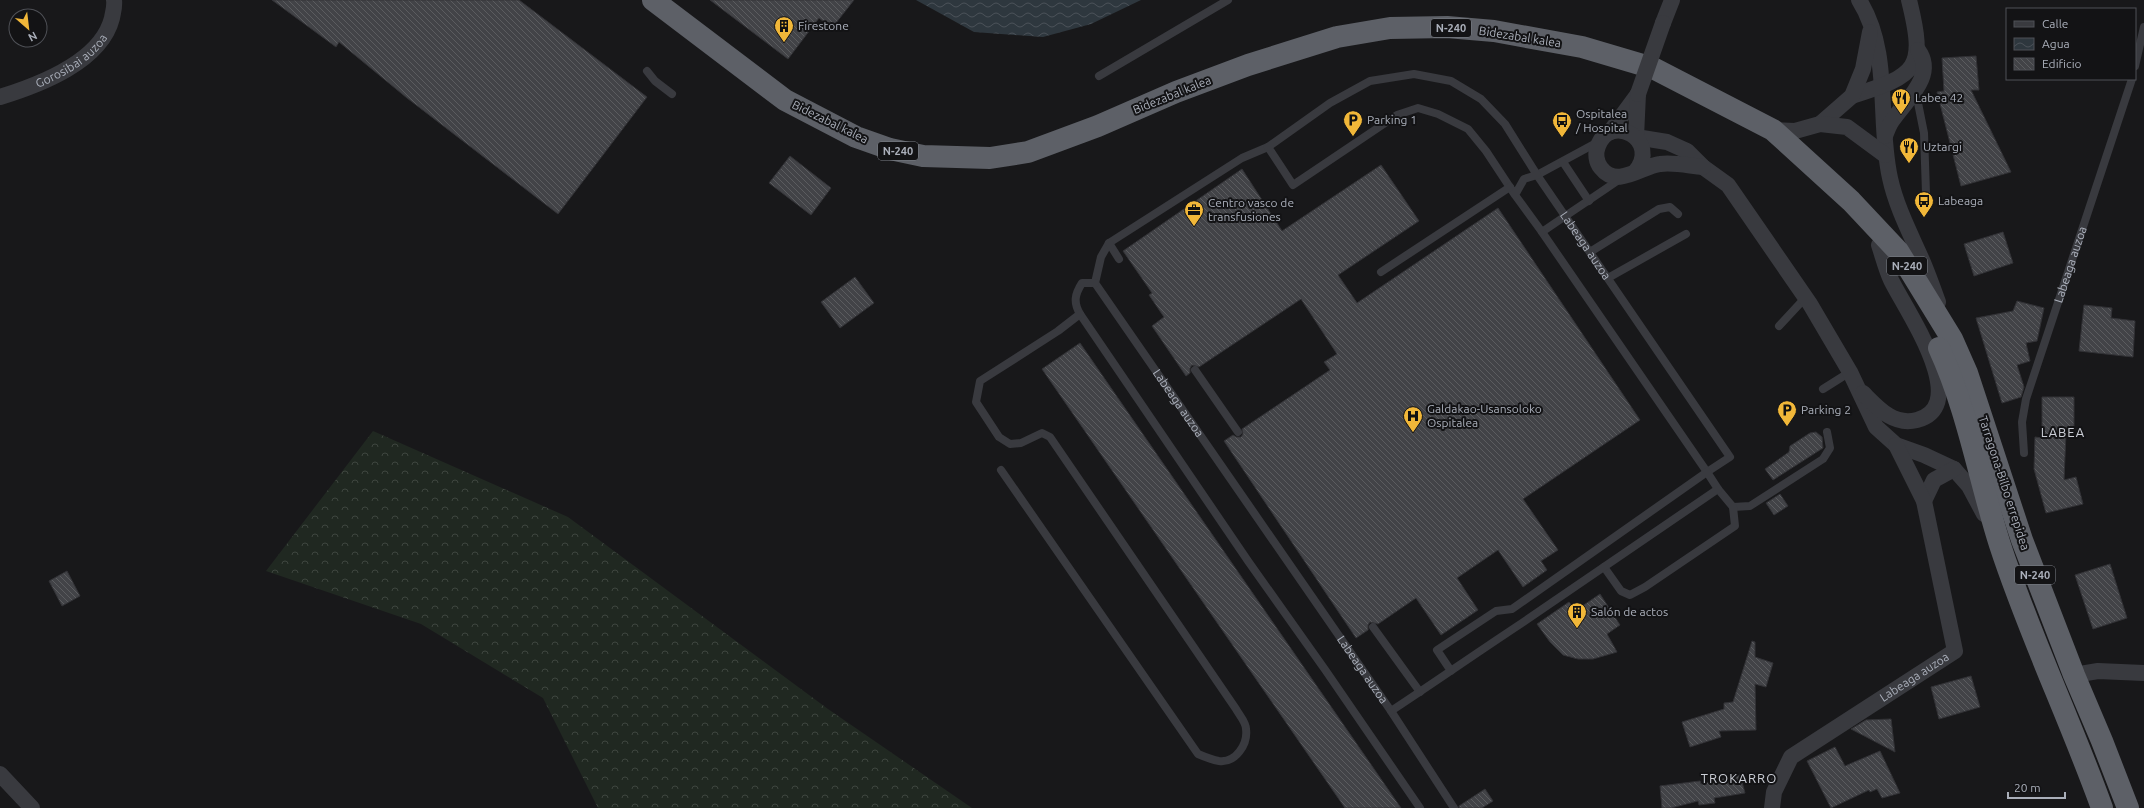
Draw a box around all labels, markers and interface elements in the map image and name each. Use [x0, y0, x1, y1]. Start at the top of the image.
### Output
north arrow [8, 8, 48, 48]
legend [2006, 8, 2136, 80]
building icon: Firestone [773, 15, 795, 43]
text: Calle [2042, 17, 2068, 30]
place label: Firestone [798, 19, 849, 32]
road number: N-240 [1431, 19, 1471, 37]
street label: Bidezabal kalea [1478, 24, 1562, 49]
text: N [26, 30, 39, 44]
street label: Gorosibai auzoa [33, 31, 110, 90]
text: Agua [2042, 37, 2070, 50]
text: Edificio [2042, 57, 2082, 70]
street label: Bidezabal kalea [1131, 73, 1213, 116]
restaurant icon: Labea 42 [1890, 87, 1912, 115]
place label: Labea 42 [1915, 91, 1963, 104]
street label: Bidezabal kalea [790, 97, 870, 146]
place label: Ospitalea / Hospital [1575, 107, 1628, 134]
parking icon: Parking 1 [1342, 109, 1364, 137]
bus stop icon: Ospitalea / Hospital [1551, 110, 1573, 138]
place label: Parking 1 [1367, 113, 1417, 126]
restaurant icon: Uztargi [1898, 136, 1920, 164]
place label: Uztargi [1923, 140, 1962, 153]
road number: N-240 [878, 142, 918, 160]
bus stop icon: Labeaga [1913, 190, 1935, 218]
place label: Labeaga [1938, 194, 1983, 207]
place label: Centro vasco de transfusiones [1208, 196, 1294, 223]
office icon: Centro vasco de transfusiones [1183, 199, 1205, 227]
street label: Labeaga auzoa [1558, 209, 1614, 282]
street label: Labeaga auzoa [2051, 225, 2089, 304]
road number: N-240 [1887, 257, 1927, 275]
street label: Labeaga auzoa [1151, 366, 1207, 439]
parking icon: Parking 2 [1776, 399, 1798, 427]
place label: Galdakao-Usansoloko Ospitalea [1427, 402, 1542, 429]
place label: Parking 2 [1801, 403, 1851, 416]
hospital icon: Galdakao-Usansoloko Ospitalea [1402, 405, 1424, 433]
street label: Tarragona-Bilbo errepidea [1977, 414, 2032, 552]
district label: LABEA [2041, 425, 2085, 439]
road number: N-240 [2015, 566, 2055, 584]
building icon: Salón de actos [1566, 601, 1588, 629]
place label: Salón de actos [1591, 605, 1668, 618]
street label: Labeaga auzoa [1335, 633, 1391, 706]
street label: Labeaga auzoa [1877, 650, 1951, 704]
district label: TROKARRO [1701, 771, 1777, 785]
scale bar [2008, 774, 2065, 800]
text: 20 m [2014, 781, 2041, 794]

